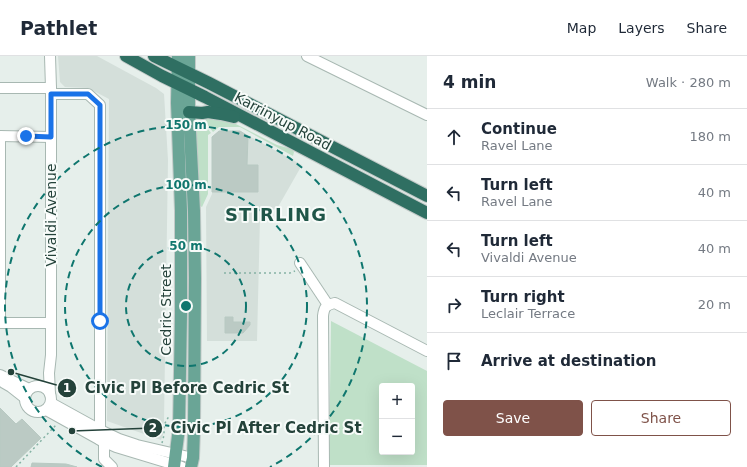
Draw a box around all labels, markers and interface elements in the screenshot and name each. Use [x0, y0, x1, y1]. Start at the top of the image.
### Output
text: Pathlet [20, 17, 97, 39]
text: Map [567, 20, 596, 36]
text: Layers [618, 20, 665, 36]
text: Share [687, 20, 727, 36]
text: 4 min [443, 72, 496, 92]
text: Walk · 280 m [646, 75, 731, 90]
street label: Karrinyup Road [232, 89, 334, 153]
text: 150 m [165, 118, 207, 132]
text: Continue [481, 120, 557, 138]
icon: ahead [443, 126, 465, 148]
route end [17, 127, 35, 145]
text: 180 m [689, 129, 731, 144]
text: Ravel Lane [481, 138, 553, 153]
street label: Vivaldi Avenue [43, 163, 59, 267]
text: Turn left [481, 176, 553, 194]
text: 100 m [165, 178, 207, 192]
icon: left [443, 182, 465, 204]
text: 40 m [698, 185, 731, 200]
text: Ravel Lane [481, 194, 553, 209]
district label: STIRLING [225, 204, 327, 225]
text: Turn left [481, 232, 553, 250]
icon: left [443, 238, 465, 260]
text: 50 m [169, 239, 203, 253]
text: 40 m [698, 241, 731, 256]
text: Vivaldi Avenue [481, 250, 577, 265]
street label: Cedric Street [158, 264, 174, 356]
text: Turn right [481, 288, 565, 306]
icon: right [443, 294, 465, 316]
text: 20 m [698, 297, 731, 312]
centre of rings [179, 299, 193, 313]
text: Leclair Terrace [481, 306, 575, 321]
route start [91, 312, 109, 330]
icon: arrive [443, 350, 465, 372]
text: Arrive at destination [481, 352, 656, 370]
callout: Civic Pl Before Cedric St [57, 374, 297, 401]
text: Civic Pl Before Cedric St [85, 379, 289, 397]
text: 1 [63, 381, 71, 395]
map controls [379, 383, 415, 455]
button: + [379, 383, 415, 419]
button: Save [443, 400, 583, 436]
button: Share [591, 400, 731, 436]
callout: Civic Pl After Cedric St [143, 414, 370, 441]
text: Civic Pl After Cedric St [170, 419, 362, 437]
button: − [379, 419, 415, 455]
text: 2 [149, 421, 157, 435]

